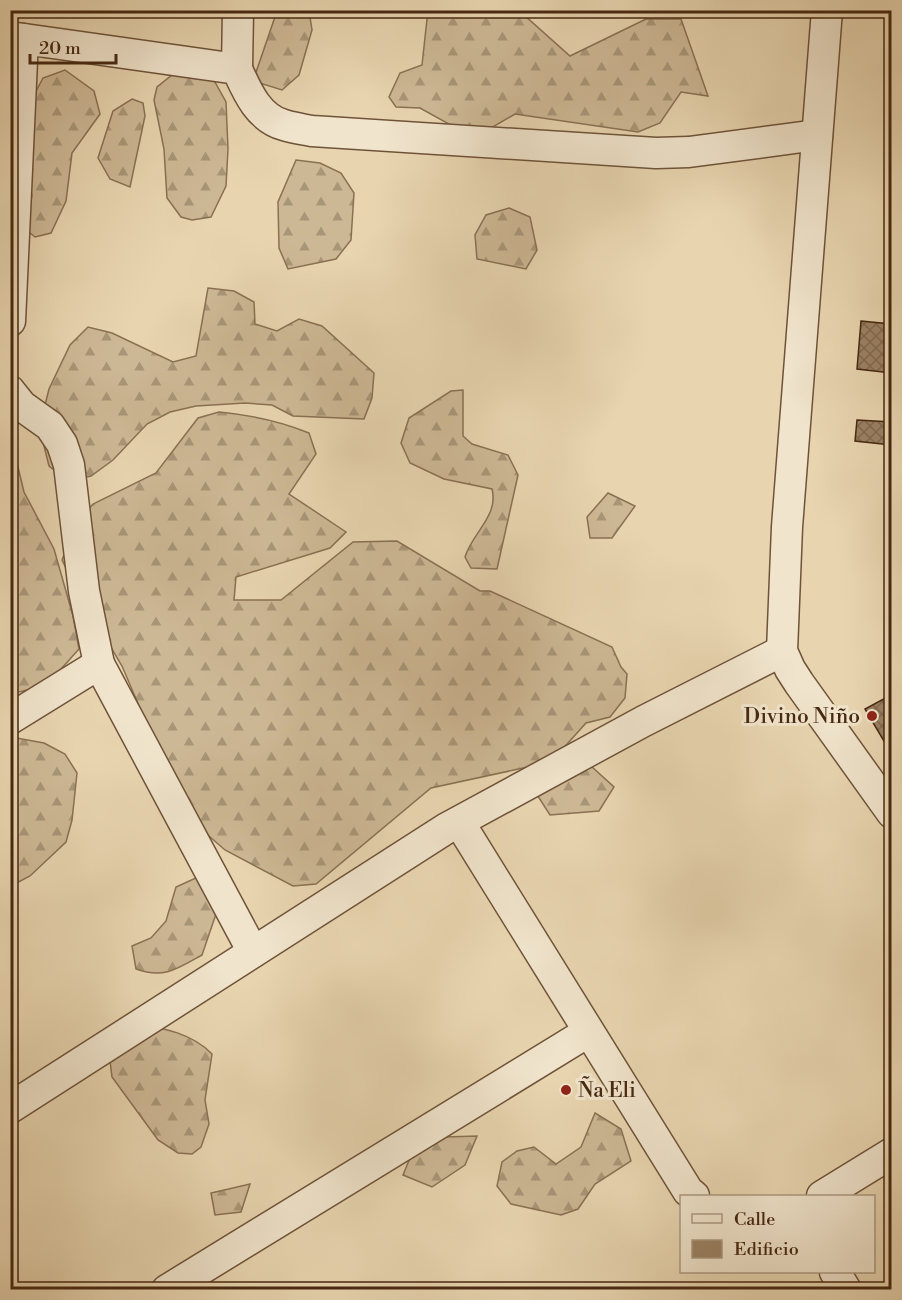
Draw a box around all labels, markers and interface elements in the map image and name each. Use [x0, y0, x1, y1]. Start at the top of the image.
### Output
scale bar [30, 27, 116, 65]
text: 20 m [39, 37, 81, 60]
place label: Divino Niño [744, 704, 860, 730]
marker: Divino Niño [865, 709, 879, 723]
place label: Ña Eli [578, 1076, 636, 1104]
marker: Ña Eli [559, 1083, 573, 1097]
legend [680, 1195, 875, 1273]
text: Calle [734, 1208, 775, 1231]
text: Edificio [734, 1238, 799, 1261]

